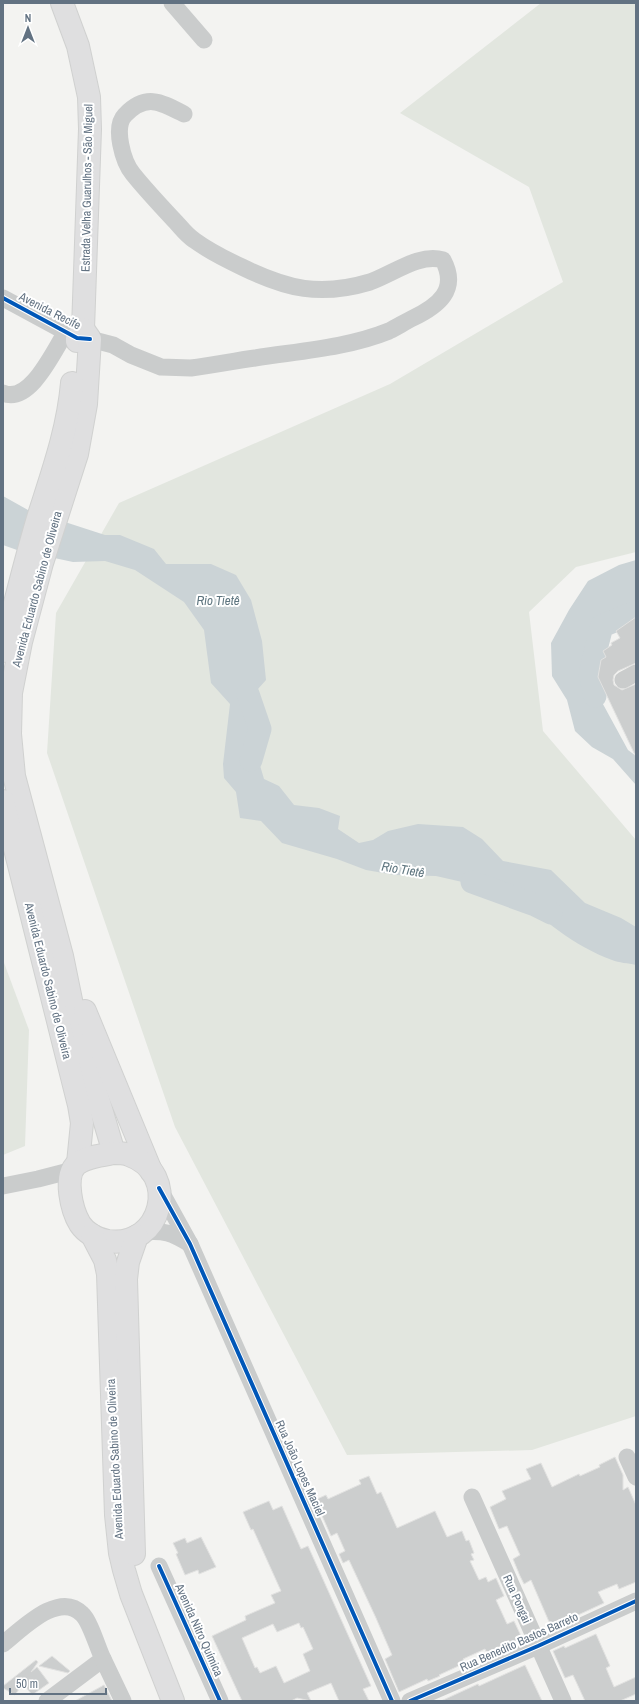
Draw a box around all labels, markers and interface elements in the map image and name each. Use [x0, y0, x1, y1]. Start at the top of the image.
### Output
north arrow [8, 8, 48, 48]
text: N [25, 11, 31, 25]
street label: Estrada Velha Guarulhos - São Miguel [78, 104, 96, 272]
street label: Avenida Recife [16, 288, 84, 333]
street label: Avenida Eduardo Sabino de Oliveira [8, 509, 66, 670]
water label: Rio Tietê [196, 592, 240, 609]
water label: Rio Tietê [380, 858, 426, 881]
street label: Avenida Eduardo Sabino de Oliveira [21, 900, 75, 1061]
street label: Avenida Eduardo Sabino de Oliveira [103, 1378, 127, 1541]
street label: Rua João Lopes Maciel [272, 1418, 328, 1518]
street label: Rua Pongai [499, 1572, 535, 1626]
street label: Avenida Nitro Química [171, 1580, 227, 1679]
street label: Rua Benedito Bastos Barreto [457, 1609, 581, 1675]
scale bar [10, 1670, 106, 1696]
text: 50 m [16, 1676, 38, 1692]

